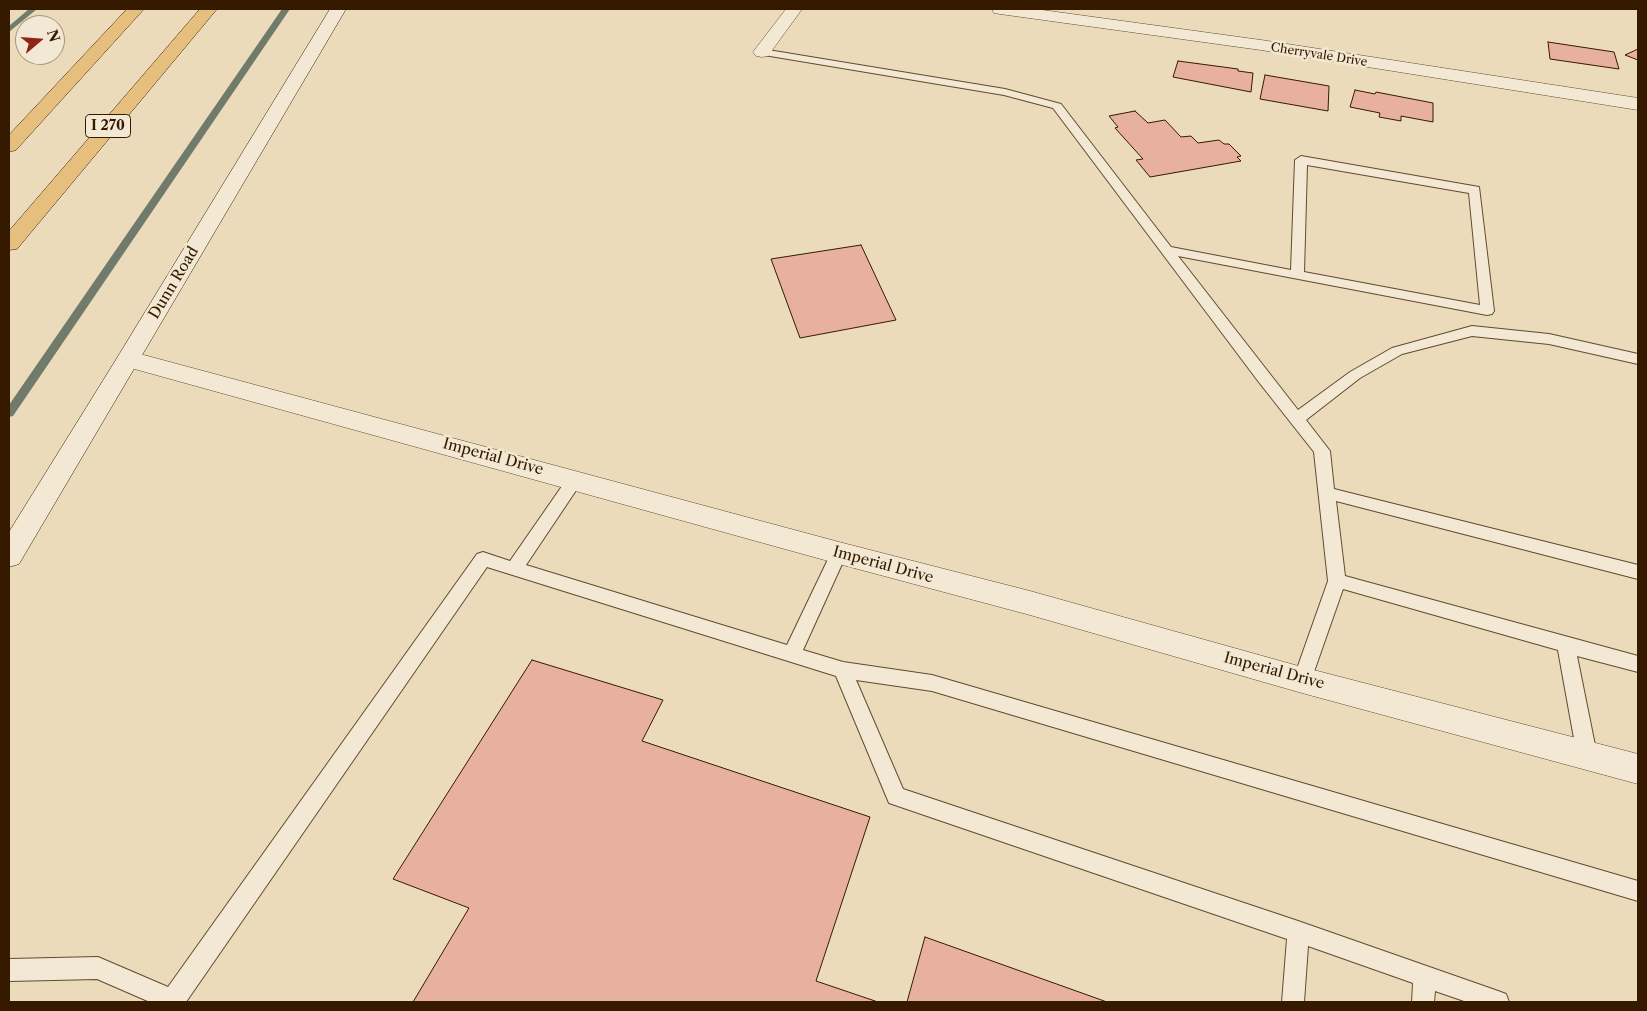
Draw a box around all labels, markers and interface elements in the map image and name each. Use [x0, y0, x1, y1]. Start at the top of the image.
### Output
north arrow [15, 15, 65, 65]
text: N [43, 27, 64, 44]
street label: Cherryvale Drive [1270, 40, 1368, 70]
road number: I 270 [86, 114, 130, 138]
street label: Dunn Road [145, 244, 203, 322]
street label: Imperial Drive [441, 435, 545, 479]
street label: Imperial Drive [831, 543, 935, 587]
street label: Imperial Drive [1222, 649, 1326, 693]

